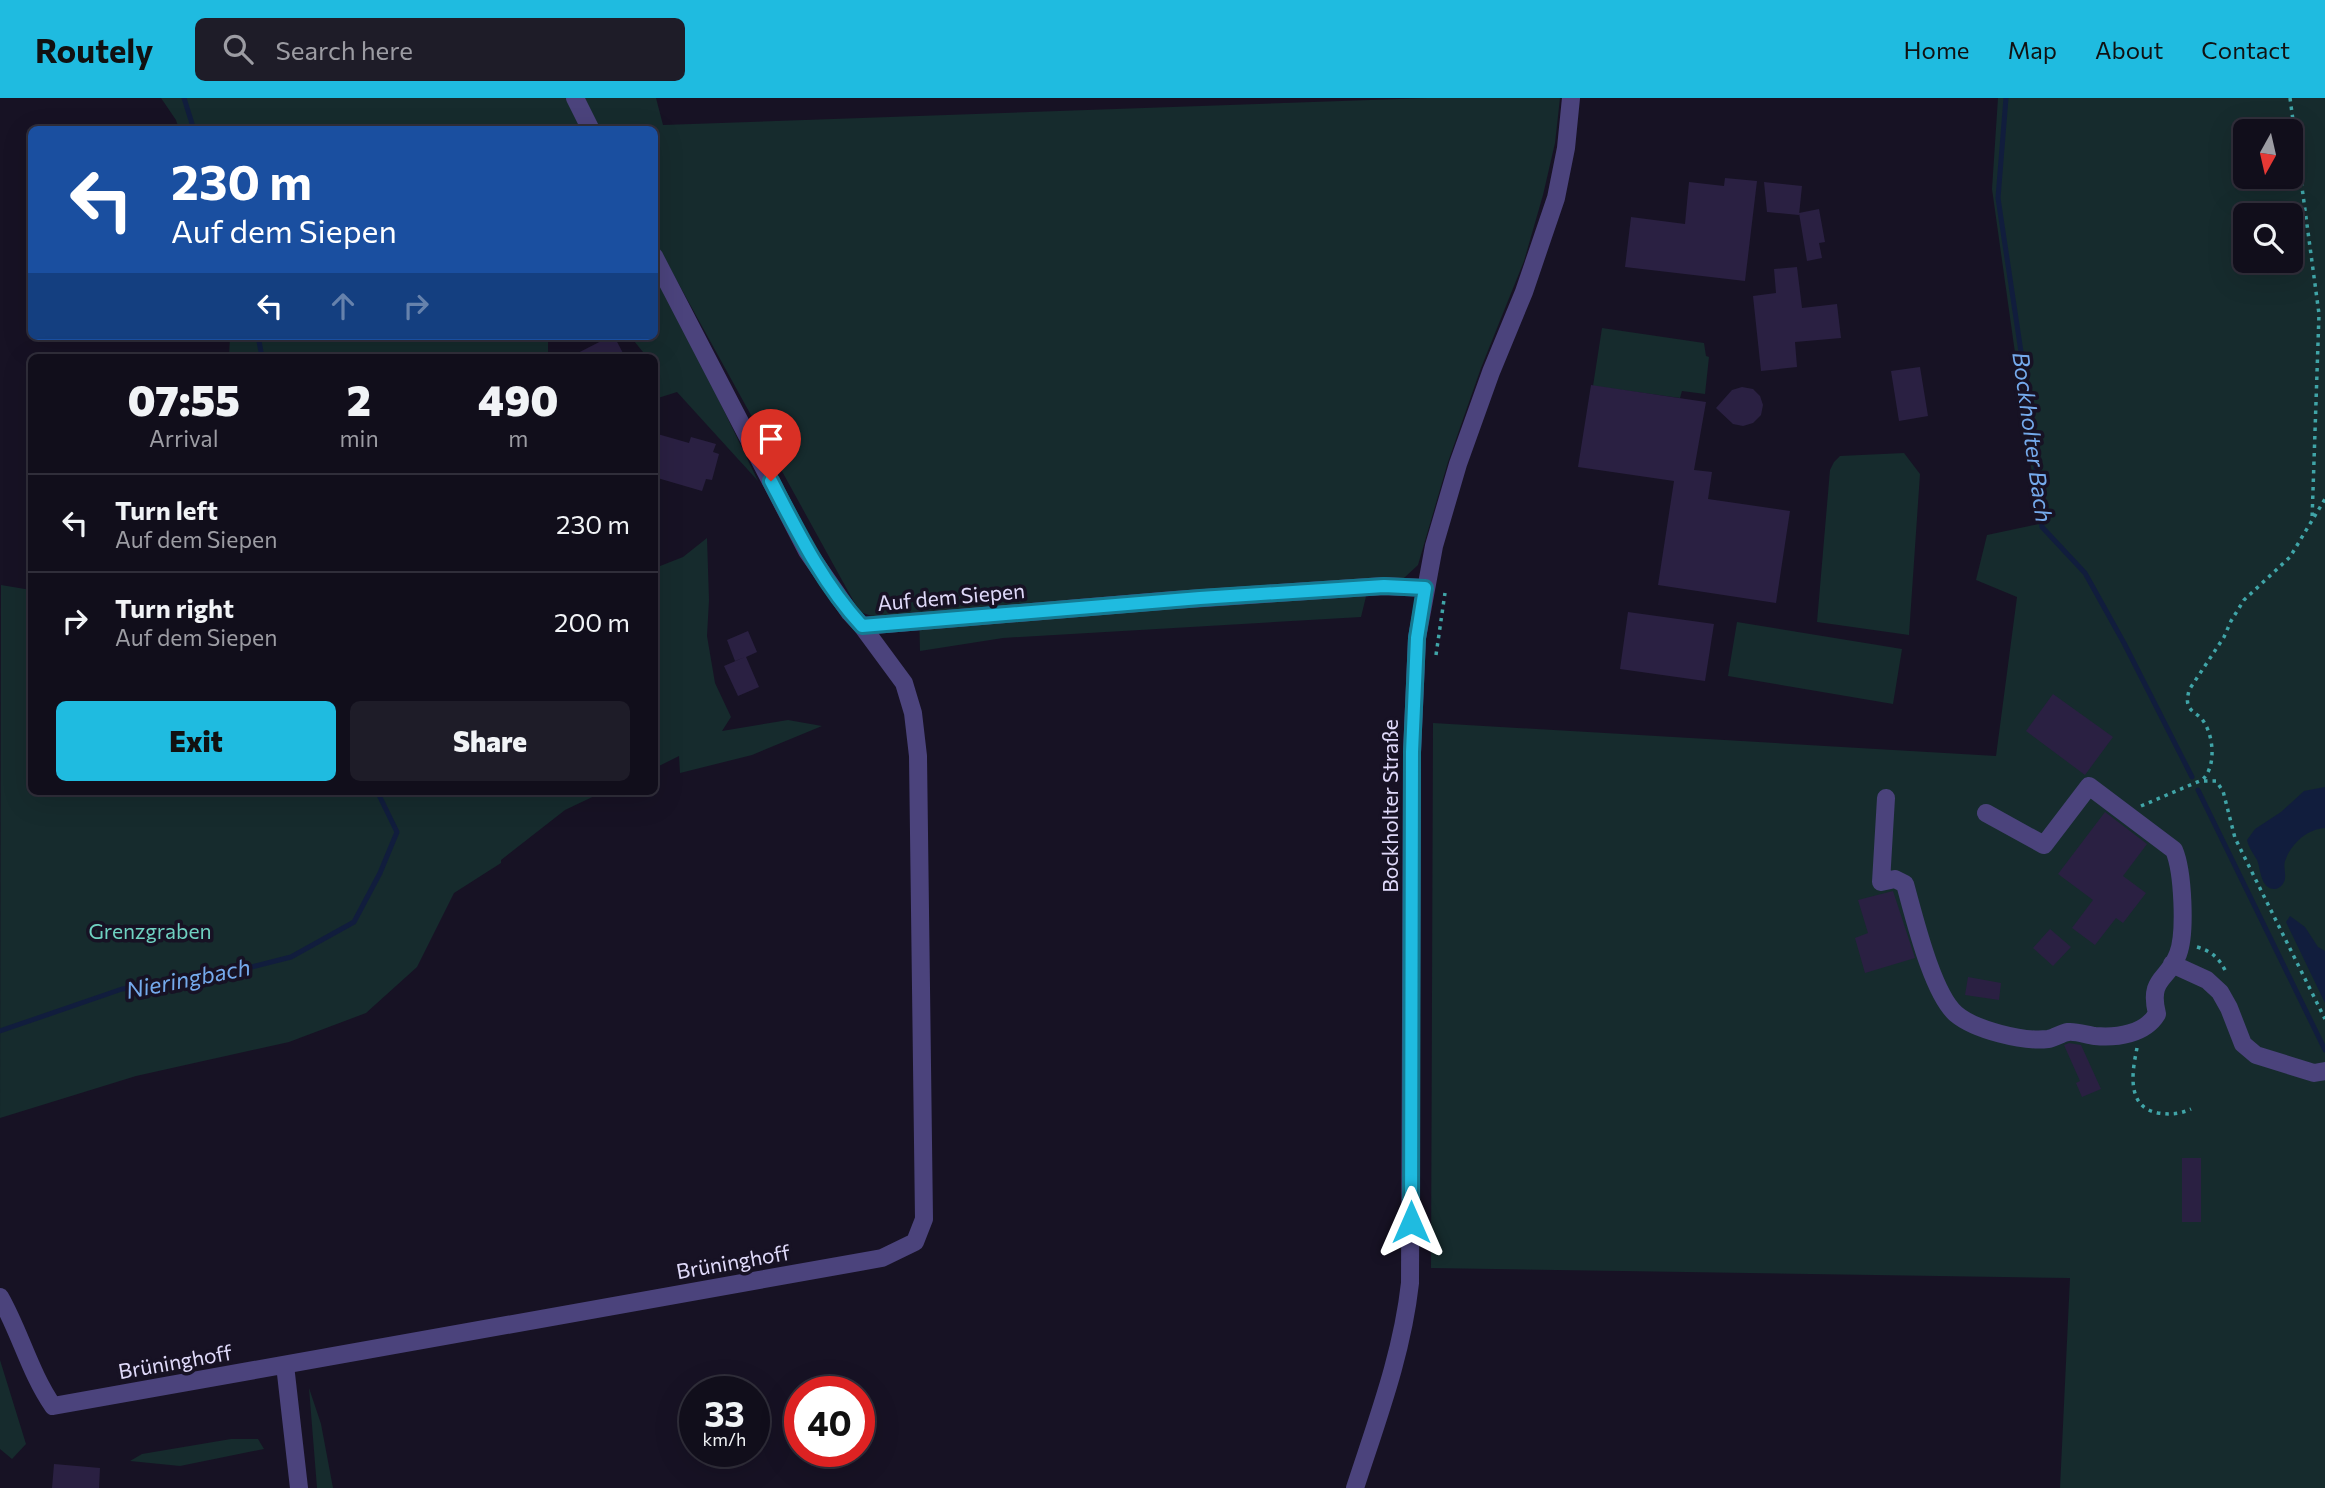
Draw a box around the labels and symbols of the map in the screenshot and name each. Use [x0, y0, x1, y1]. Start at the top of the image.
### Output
north arrow [2233, 119, 2303, 189]
water label: Bockholter Bach [2007, 350, 2059, 524]
pin [741, 409, 801, 481]
street label: Auf dem Siepen [876, 577, 1026, 615]
street label: Bockholter Straße [1377, 719, 1402, 893]
park label: Grenzgraben [88, 918, 212, 943]
water label: Nieringbach [123, 952, 253, 1004]
position arrow [1374, 1185, 1448, 1259]
street label: Brüninghoff [674, 1239, 793, 1283]
street label: Brüninghoff [116, 1339, 235, 1383]
speed limit sign: 40 [784, 1376, 875, 1467]

